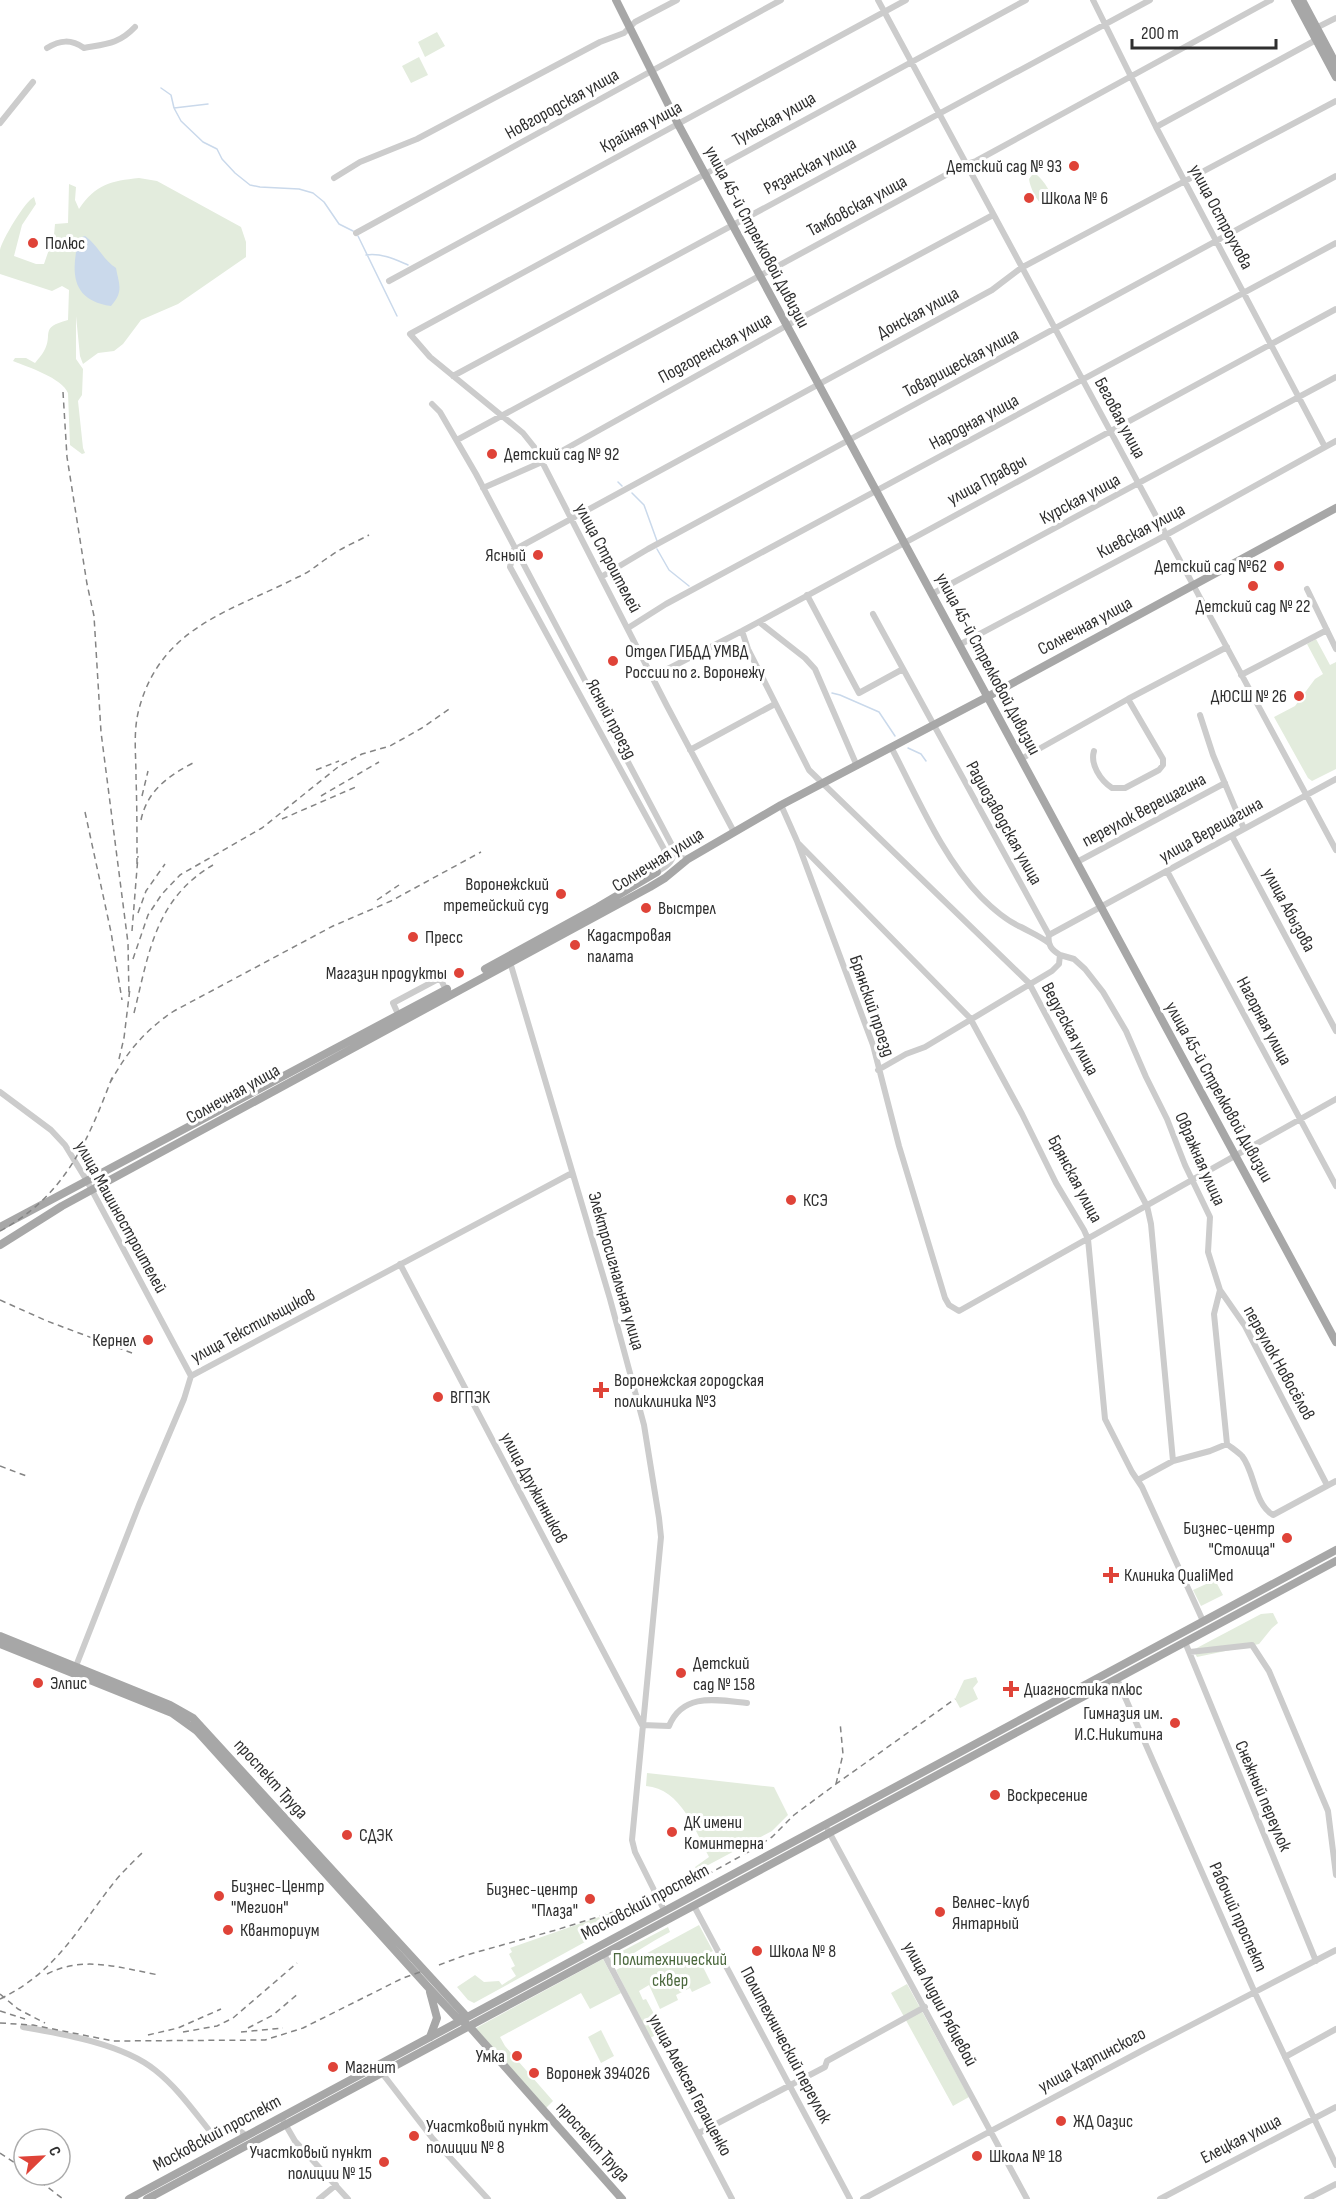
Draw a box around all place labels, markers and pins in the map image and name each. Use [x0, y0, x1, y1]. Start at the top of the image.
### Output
place label: Детский сад № 93 [947, 156, 1062, 177]
marker: Детский сад № 93 [1067, 159, 1081, 173]
place label: Школа № 6 [1041, 188, 1108, 209]
marker: Школа № 6 [1022, 191, 1036, 205]
place label: Полюс [45, 233, 85, 254]
marker: Полюс [26, 236, 40, 250]
place label: Детский сад № 92 [504, 444, 619, 465]
marker: Детский сад № 92 [485, 447, 499, 461]
place label: Ясный [485, 545, 526, 566]
marker: Ясный [531, 548, 545, 562]
place label: Детский сад №62 [1154, 556, 1267, 577]
marker: Детский сад №62 [1272, 559, 1286, 573]
marker: Детский сад № 22 [1246, 579, 1260, 593]
place label: Детский сад № 22 [1196, 596, 1310, 617]
place label: Отдел ГИБДД УМВД России по г. Воронежу [625, 641, 765, 683]
marker: Отдел ГИБДД УМВД России по г. Воронежу [606, 654, 620, 668]
place label: ДЮСШ № 26 [1211, 686, 1287, 707]
marker: ДЮСШ № 26 [1292, 689, 1306, 703]
place label: Воронежский третейский суд [443, 874, 549, 916]
marker: Воронежский третейский суд [554, 887, 568, 901]
place label: Выстрел [658, 898, 717, 919]
marker: Выстрел [639, 901, 653, 915]
place label: Кадастровая палата [587, 925, 671, 967]
place label: Пресс [425, 927, 463, 948]
marker: Пресс [406, 930, 420, 944]
marker: Кадастровая палата [568, 938, 582, 952]
place label: Магазин продукты [326, 963, 447, 984]
marker: Магазин продукты [452, 966, 466, 980]
place label: КСЭ [803, 1190, 828, 1211]
marker: КСЭ [784, 1193, 798, 1207]
place label: Кернел [92, 1330, 137, 1351]
marker: Кернел [141, 1333, 155, 1347]
place label: Воронежская городская поликлиника №3 [614, 1370, 764, 1412]
marker: Воронежская городская поликлиника №3 [592, 1381, 610, 1399]
place label: ВГПЭК [450, 1387, 491, 1408]
marker: ВГПЭК [431, 1390, 445, 1404]
place label: Бизнес-центр "Столица" [1183, 1518, 1275, 1560]
marker: Бизнес-центр "Столица" [1280, 1531, 1294, 1545]
place label: Клиника QualiMed [1124, 1565, 1233, 1586]
marker: Клиника QualiMed [1102, 1566, 1120, 1584]
place label: Детский сад № 158 [693, 1653, 755, 1695]
marker: Детский сад № 158 [674, 1666, 688, 1680]
place label: Элпис [50, 1673, 87, 1694]
marker: Элпис [31, 1676, 45, 1690]
place label: Диагностика плюс [1024, 1679, 1143, 1700]
marker: Диагностика плюс [1002, 1680, 1020, 1698]
place label: Гимназия им. И.С.Никитина [1074, 1703, 1163, 1745]
marker: Гимназия им. И.С.Никитина [1168, 1716, 1182, 1730]
place label: Воскресение [1007, 1785, 1088, 1806]
marker: Воскресение [988, 1788, 1002, 1802]
place label: ДК имени Коминтерна [684, 1812, 764, 1854]
place label: СДЭК [359, 1825, 394, 1846]
marker: ДК имени Коминтерна [665, 1825, 679, 1839]
marker: СДЭК [340, 1828, 354, 1842]
place label: Бизнес-Центр "Мегион" [231, 1876, 324, 1918]
place label: Бизнес-центр "Плаза" [486, 1879, 578, 1921]
marker: Бизнес-Центр "Мегион" [212, 1889, 226, 1903]
marker: Бизнес-центр "Плаза" [583, 1892, 597, 1906]
place label: Велнес-клуб Янтарный [952, 1892, 1030, 1934]
marker: Велнес-клуб Янтарный [933, 1905, 947, 1919]
place label: Кванториум [240, 1920, 320, 1941]
marker: Кванториум [221, 1923, 235, 1937]
place label: Школа № 8 [769, 1941, 836, 1962]
marker: Школа № 8 [750, 1944, 764, 1958]
place label: Умка [476, 2046, 505, 2067]
marker: Умка [510, 2049, 524, 2063]
place label: Магнит [345, 2057, 396, 2078]
marker: Магнит [326, 2060, 340, 2074]
place label: Воронеж 394026 [546, 2063, 650, 2084]
marker: Воронеж 394026 [527, 2066, 541, 2080]
place label: ЖД Оазис [1073, 2111, 1133, 2132]
marker: ЖД Оазис [1054, 2114, 1068, 2128]
place label: Участковый пункт полиции № 8 [426, 2116, 549, 2158]
marker: Участковый пункт полиции № 8 [407, 2129, 421, 2143]
place label: Участковый пункт полиции № 15 [249, 2142, 372, 2184]
place label: Школа № 18 [989, 2146, 1062, 2167]
marker: Школа № 18 [970, 2149, 984, 2163]
marker: Участковый пункт полиции № 15 [377, 2155, 391, 2169]

